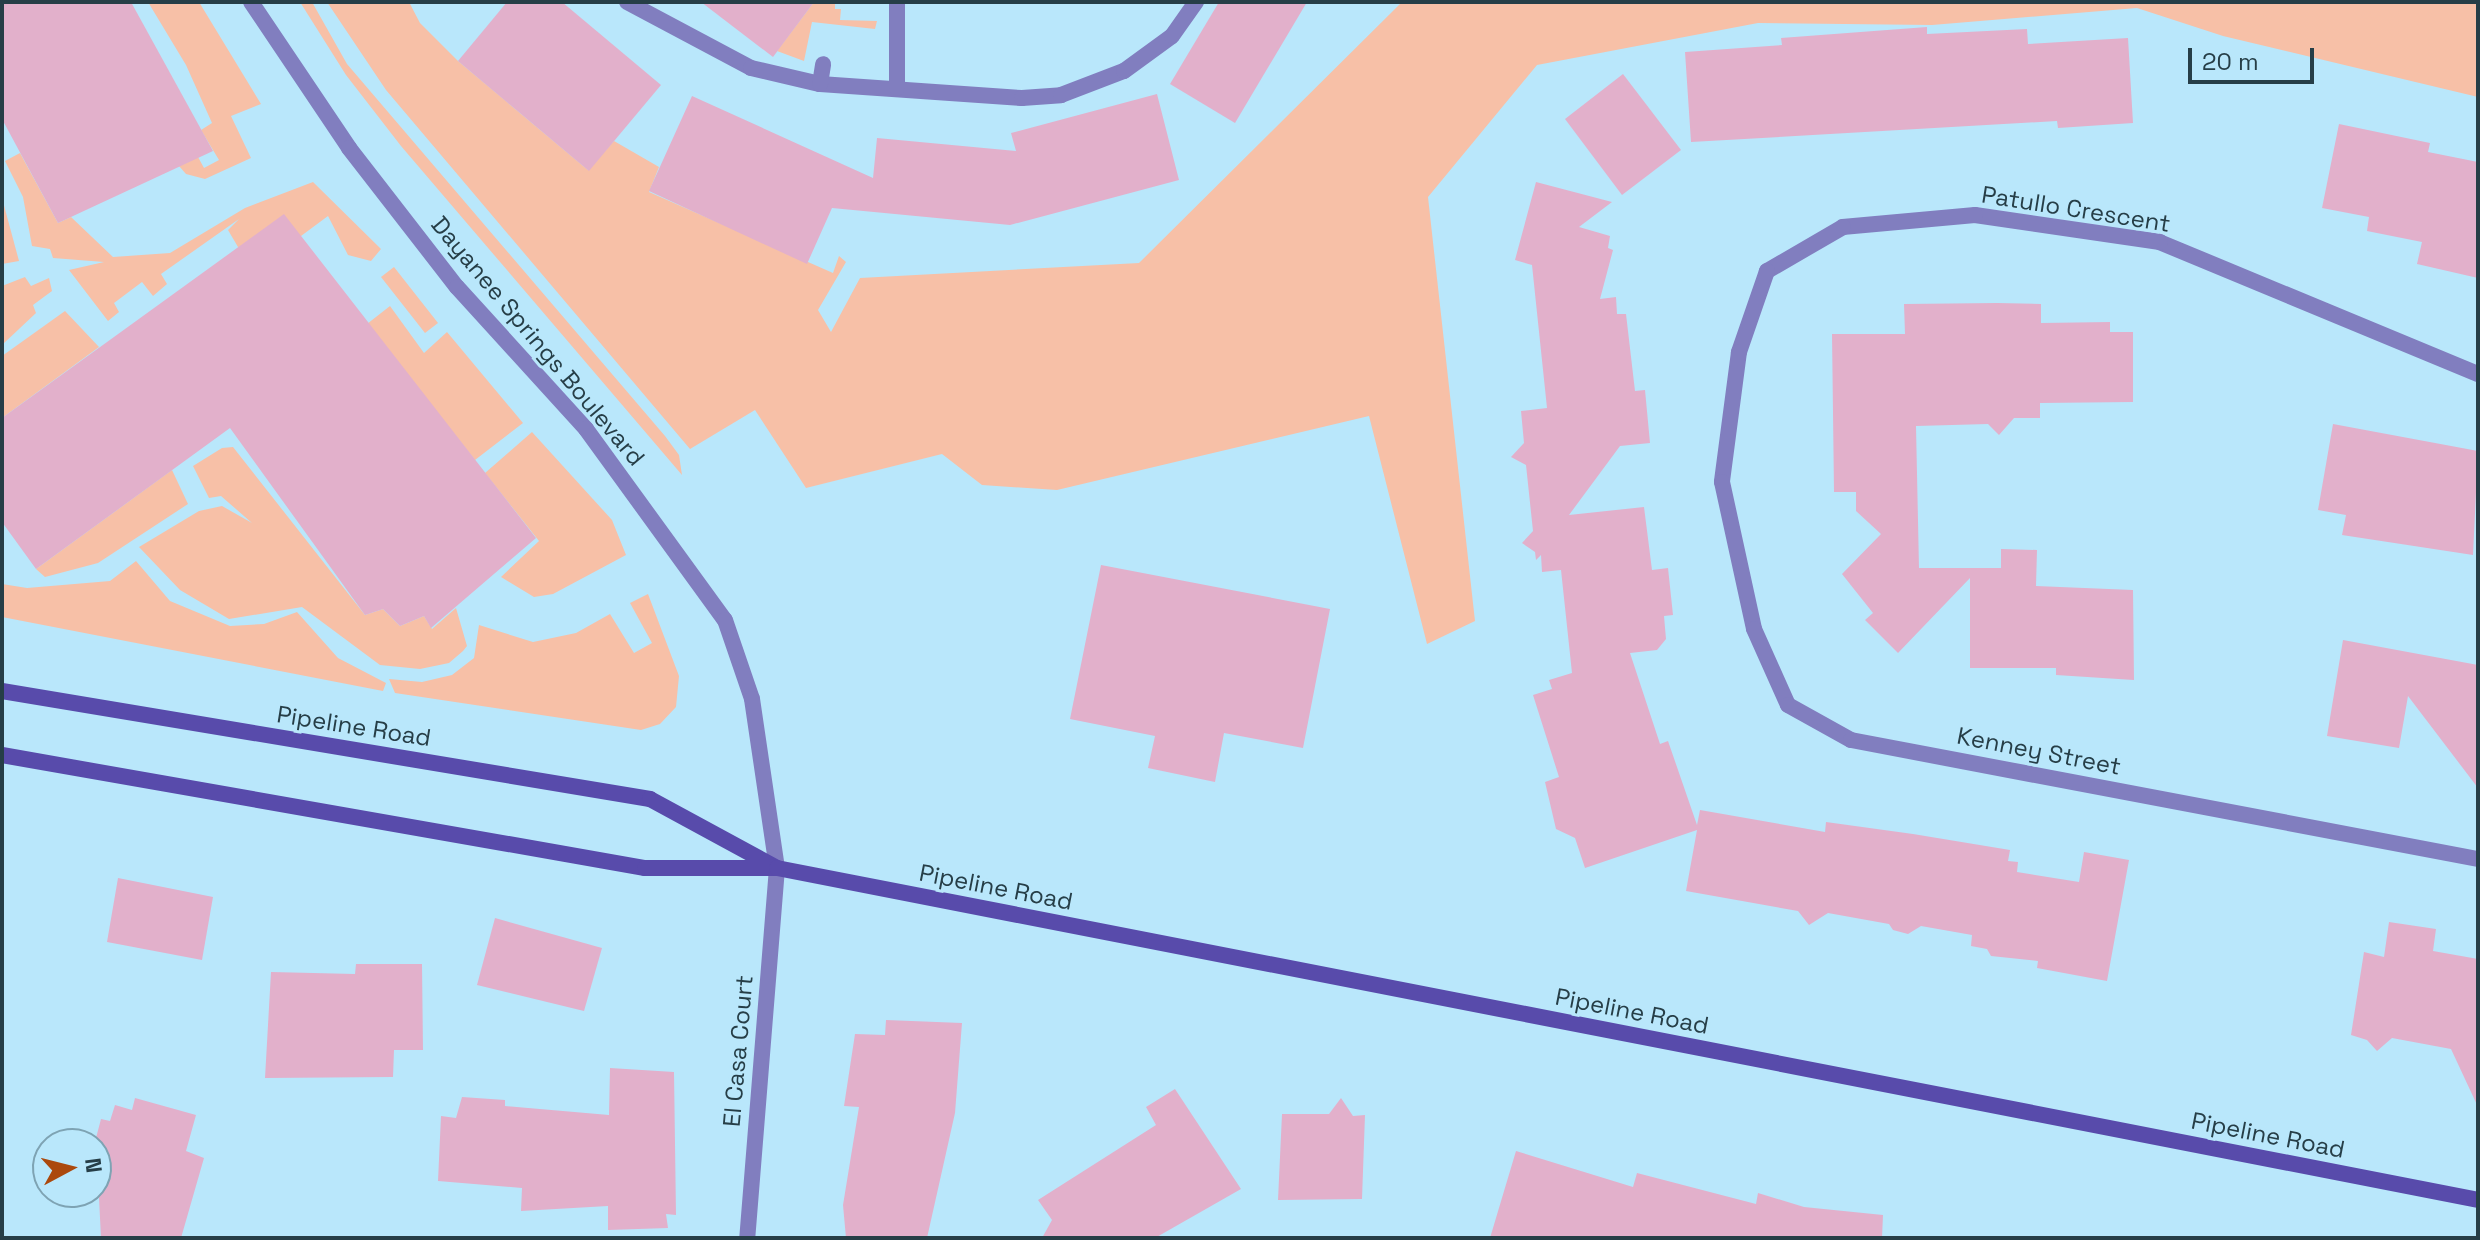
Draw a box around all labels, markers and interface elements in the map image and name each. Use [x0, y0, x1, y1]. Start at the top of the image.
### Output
scale bar [2192, 32, 2318, 82]
text: 20 m [2202, 46, 2259, 77]
street label: Patullo Crescent [1980, 180, 2172, 238]
street label: Dayanee Springs Boulevard [425, 210, 651, 472]
street label: Pipeline Road [275, 700, 433, 752]
street label: Kenney Street [1955, 721, 2123, 781]
street label: Pipeline Road [917, 858, 1075, 916]
street label: El Casa Court [717, 974, 759, 1128]
street label: Pipeline Road [1553, 982, 1711, 1040]
street label: Pipeline Road [2189, 1106, 2347, 1164]
north arrow [32, 1128, 112, 1208]
text: N [79, 1156, 109, 1174]

